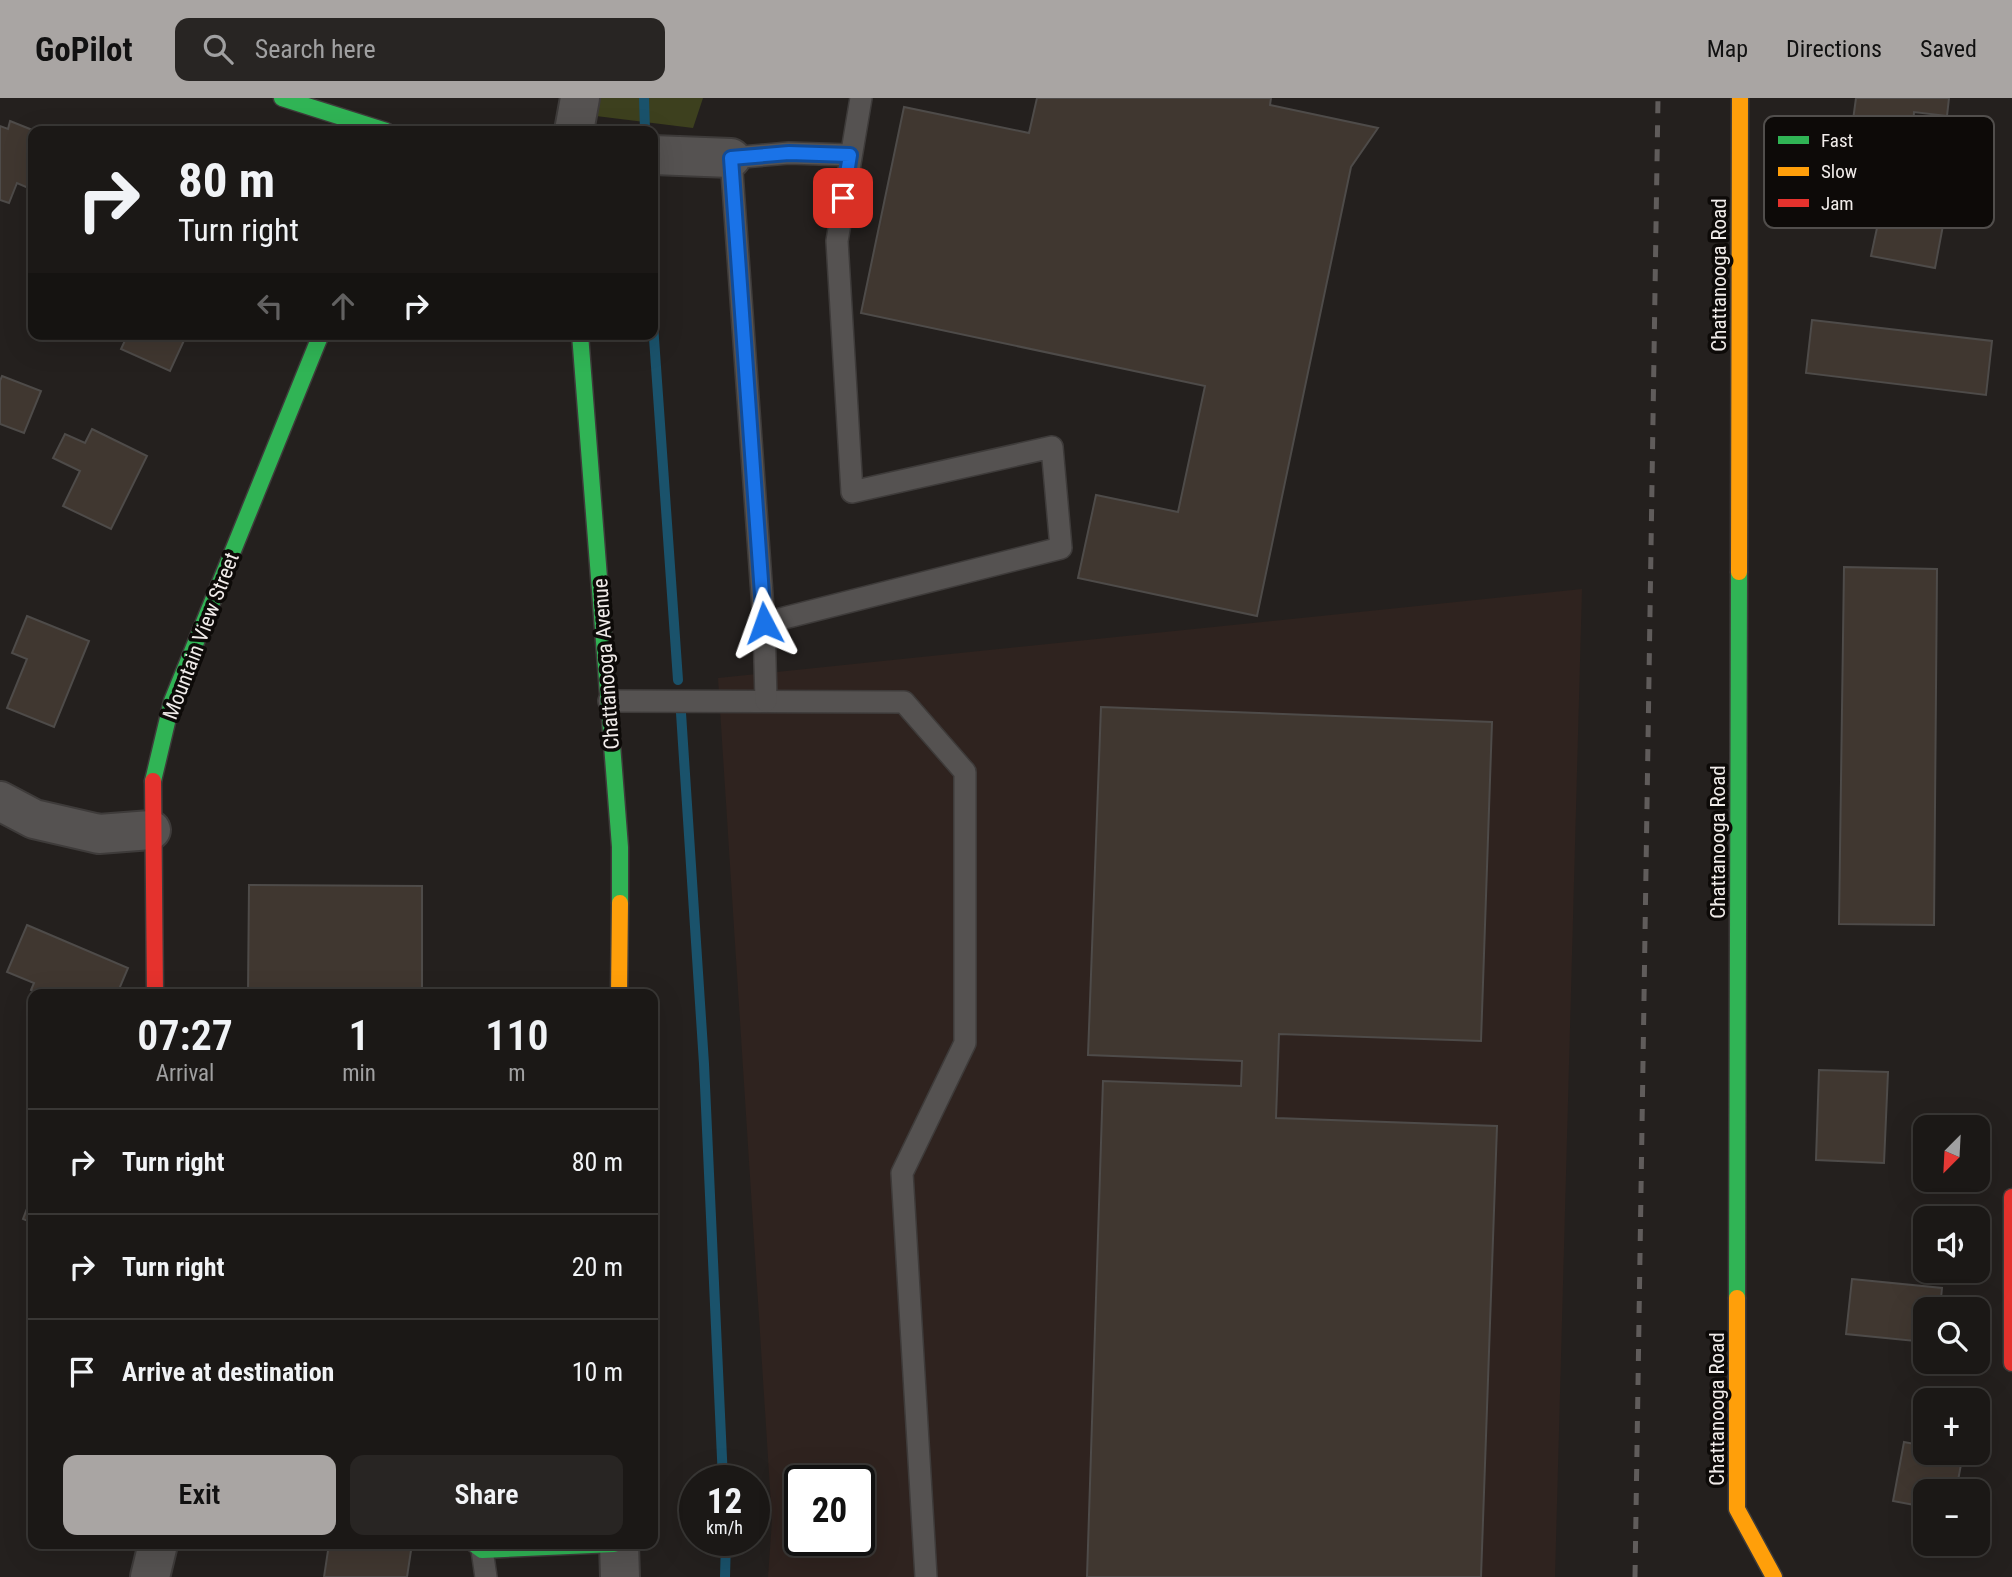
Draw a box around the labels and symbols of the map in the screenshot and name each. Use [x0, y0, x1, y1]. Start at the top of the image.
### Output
legend [1764, 116, 1994, 228]
text: Fast [1821, 129, 1853, 152]
text: Slow [1821, 160, 1857, 183]
pin [813, 168, 873, 228]
text: Jam [1821, 192, 1854, 215]
street label: Chattanooga Road [1707, 198, 1731, 352]
street label: Mountain View Street [158, 549, 244, 723]
street label: Chattanooga Avenue [588, 577, 624, 750]
position arrow [727, 586, 801, 660]
street label: Chattanooga Road [1706, 765, 1730, 919]
north arrow [1913, 1115, 1990, 1192]
street label: Chattanooga Road [1705, 1332, 1729, 1486]
speed limit sign: 20 [784, 1465, 875, 1556]

